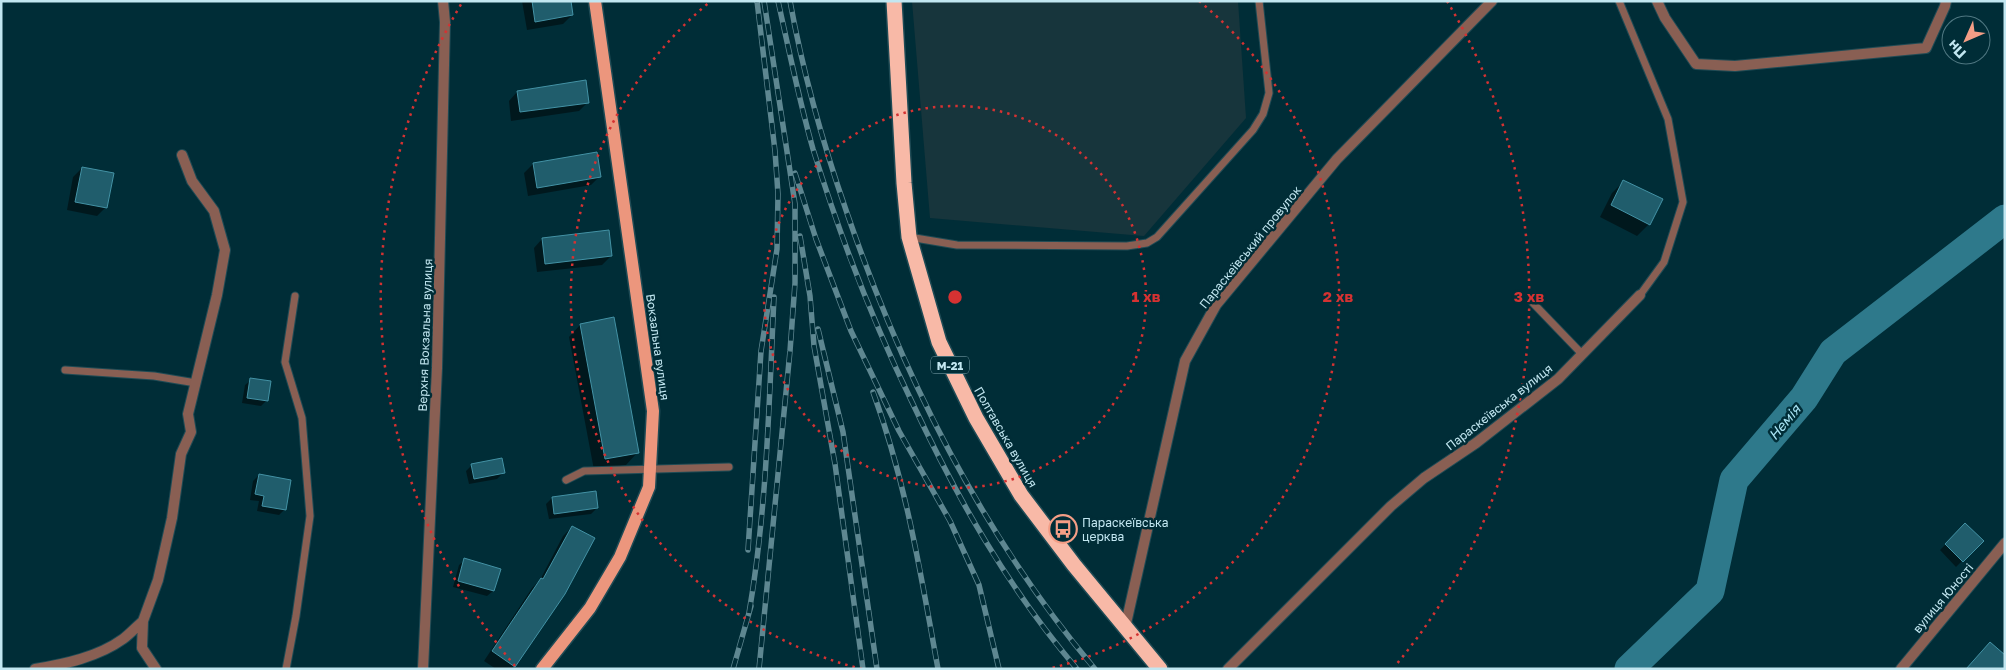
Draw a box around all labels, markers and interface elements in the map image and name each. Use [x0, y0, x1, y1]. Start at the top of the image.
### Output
north arrow [1941, 15, 1991, 65]
text: Пн [1944, 37, 1969, 62]
street label: Параскеївський провулок [1196, 183, 1304, 311]
street label: Верхня Вокзальна вулиця [415, 258, 435, 412]
text: 1 хв [1132, 287, 1161, 305]
text: 2 хв [1323, 287, 1353, 305]
text: 3 хв [1514, 287, 1544, 305]
centre of rings [946, 288, 964, 306]
street label: Вокзальна вулиця [643, 293, 673, 401]
road number: М-21 [931, 356, 969, 374]
street label: Параскеївська вулиця [1443, 361, 1555, 453]
street label: Полтавська вулиця [971, 384, 1041, 490]
water label: Немія [1764, 400, 1804, 443]
bus stop icon: Параскеївська церква [1048, 514, 1078, 544]
place label: Параскеївська церква [1082, 515, 1169, 544]
street label: вулиця Юності [1910, 560, 1976, 636]

